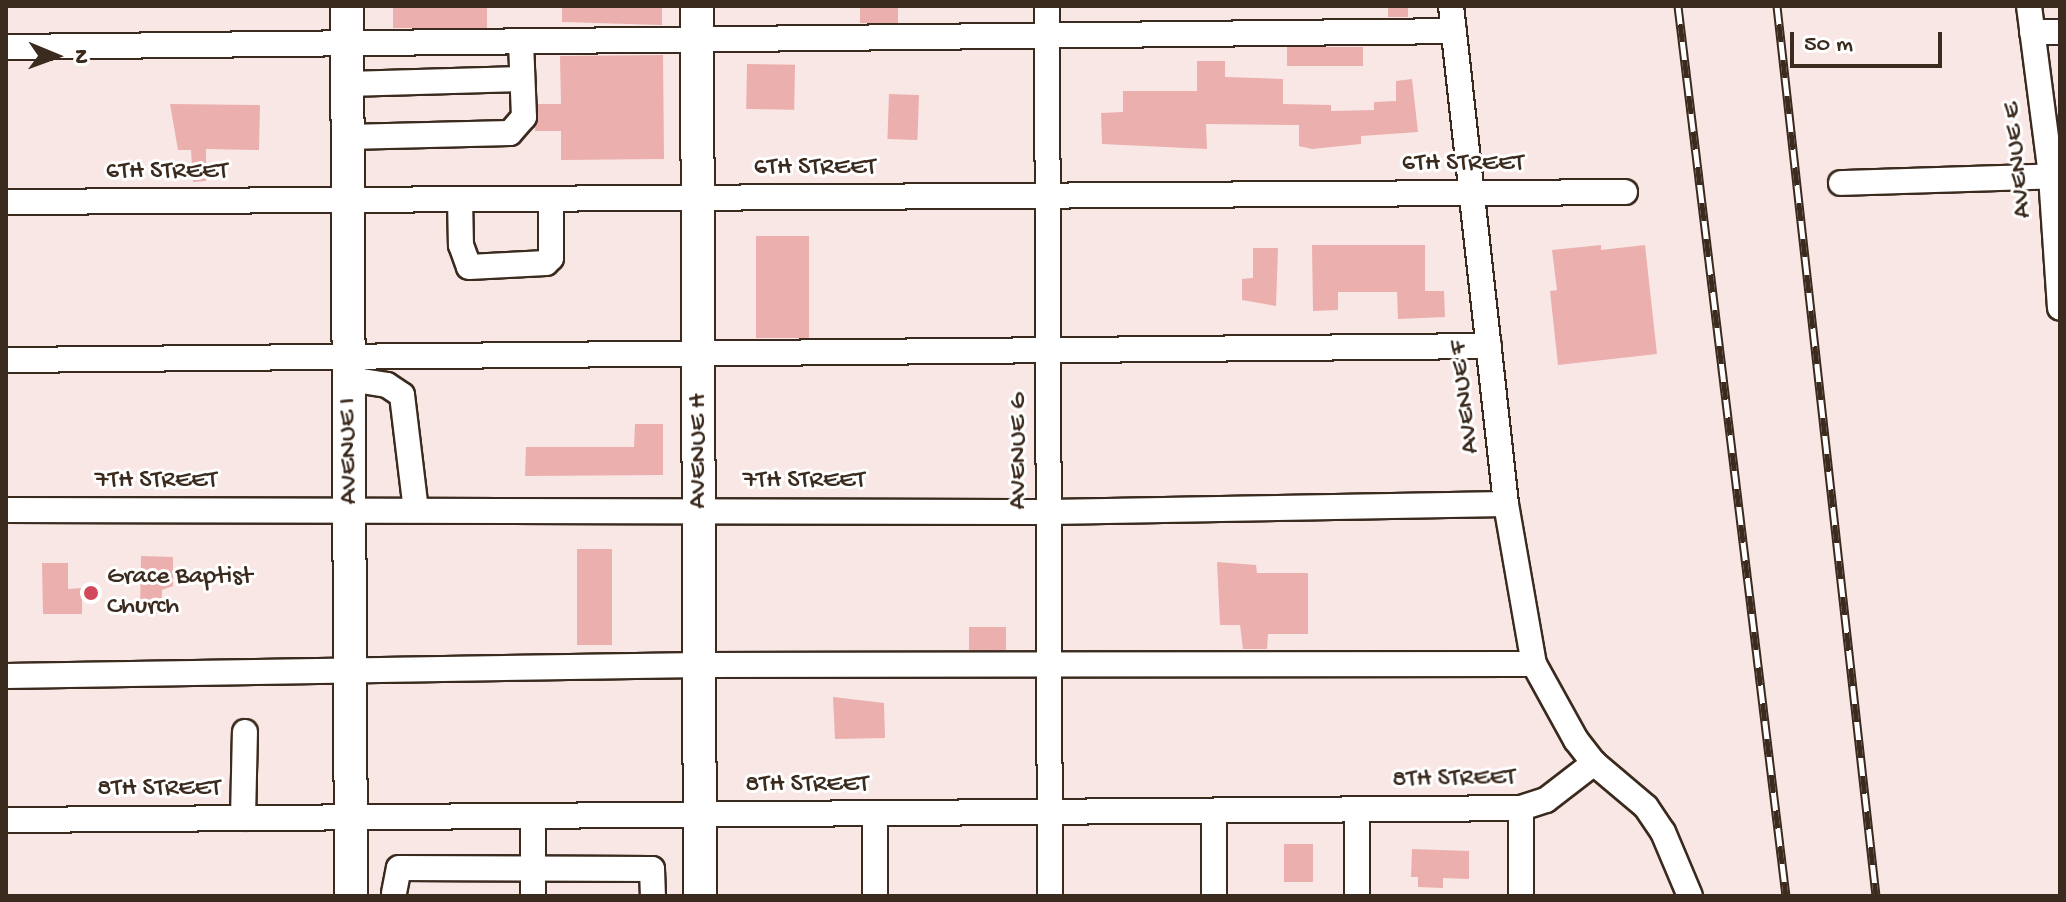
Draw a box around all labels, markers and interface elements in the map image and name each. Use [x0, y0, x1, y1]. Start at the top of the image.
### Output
north arrow [16, 16, 96, 96]
scale bar [1794, 16, 1946, 66]
text: 50 m [1804, 31, 1853, 60]
text: N [67, 49, 93, 64]
street label: AVENUE E [1997, 100, 2041, 220]
street label: 6TH STREET [1402, 149, 1524, 181]
street label: 6TH STREET [754, 153, 876, 185]
street label: 6TH STREET [106, 157, 228, 189]
street label: AVENUE F [1444, 339, 1488, 455]
street label: AVENUE H [684, 393, 716, 509]
street label: AVENUE G [1004, 393, 1036, 509]
street label: AVENUE I [333, 397, 367, 505]
street label: 7TH STREET [95, 466, 217, 498]
street label: 7TH STREET [743, 466, 865, 498]
place label: Grace Baptist Church [107, 562, 252, 624]
marker: Grace Baptist Church [82, 584, 100, 602]
street label: 8TH STREET [1392, 763, 1516, 797]
street label: 8TH STREET [745, 770, 869, 802]
street label: 8TH STREET [97, 774, 221, 806]

